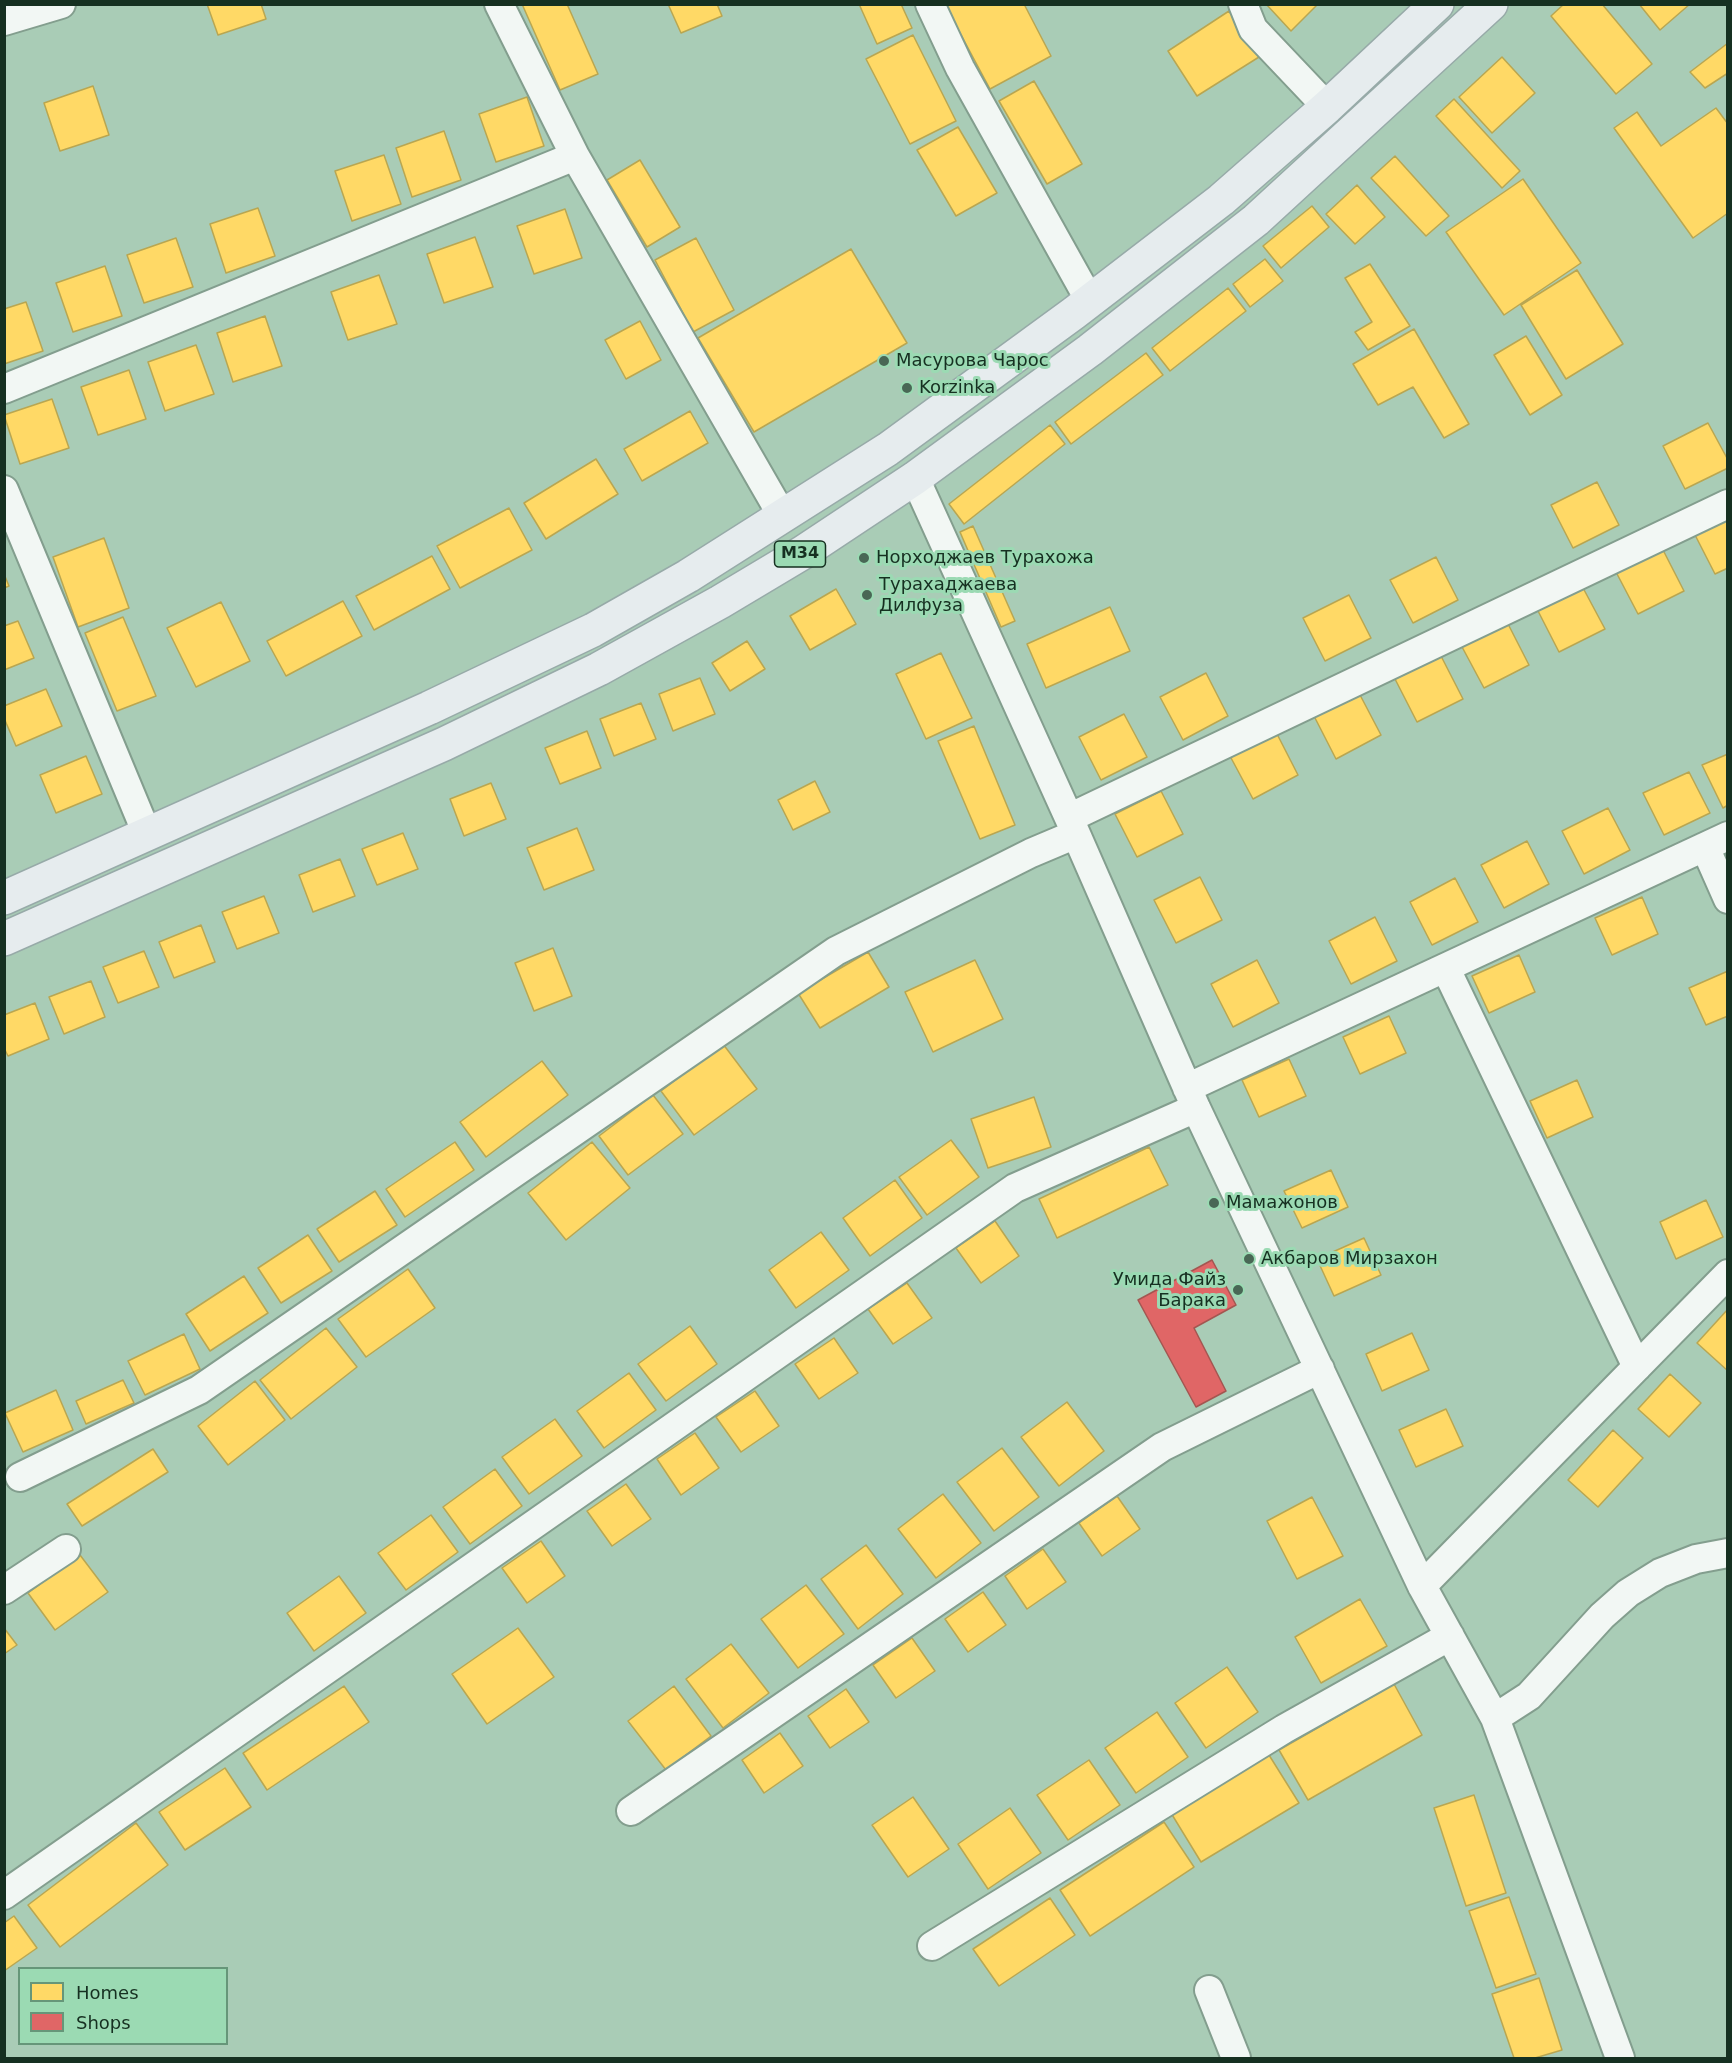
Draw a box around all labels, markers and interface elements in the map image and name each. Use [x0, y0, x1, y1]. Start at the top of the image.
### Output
place label: Масурова Чарос [896, 350, 1049, 372]
marker: Масурова Чарос [877, 354, 891, 368]
place label: Korzinka [919, 377, 995, 399]
marker: Korzinka [900, 381, 914, 395]
road number: M34 [774, 541, 826, 567]
place label: Норходжаев Турахожа [876, 547, 1094, 569]
marker: Норходжаев Турахожа [857, 551, 871, 565]
place label: Турахаджаева Дилфуза [879, 574, 1017, 616]
marker: Турахаджаева Дилфуза [860, 588, 874, 602]
place label: Мамажонов [1226, 1192, 1338, 1214]
marker: Мамажонов [1207, 1196, 1221, 1210]
place label: Акбаров Мирзахон [1261, 1248, 1438, 1270]
marker: Акбаров Мирзахон [1242, 1252, 1256, 1266]
place label: Умида Файз Барака [1113, 1269, 1226, 1312]
marker: Умида Файз Барака [1231, 1283, 1245, 1297]
legend [18, 1967, 228, 2045]
text: Homes [76, 1982, 139, 2003]
text: Shops [76, 2012, 131, 2033]

